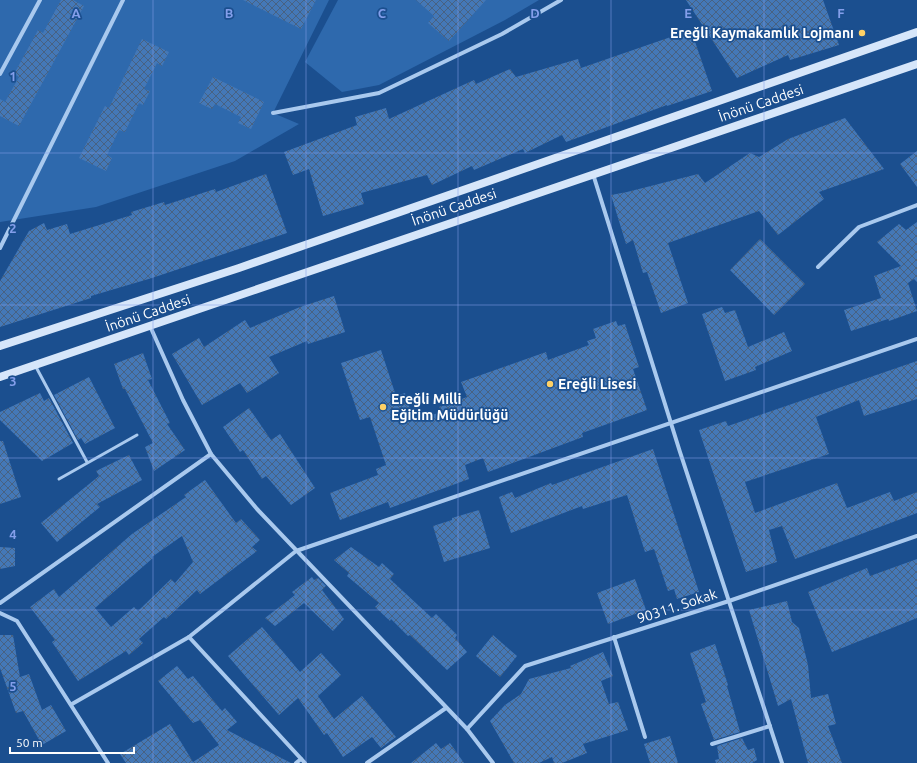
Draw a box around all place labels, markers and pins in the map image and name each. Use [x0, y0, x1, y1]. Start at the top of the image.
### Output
place label: Ereğli Kaymakamlık Lojmanı [670, 25, 854, 41]
marker: Ereğli Kaymakamlık Lojmanı [857, 28, 867, 38]
place label: Ereğli Lisesi [558, 376, 637, 392]
marker: Ereğli Lisesi [545, 379, 555, 389]
place label: Ereğli Milli Eğitim Müdürlüğü [391, 391, 508, 423]
marker: Ereğli Milli Eğitim Müdürlüğü [378, 402, 388, 412]

